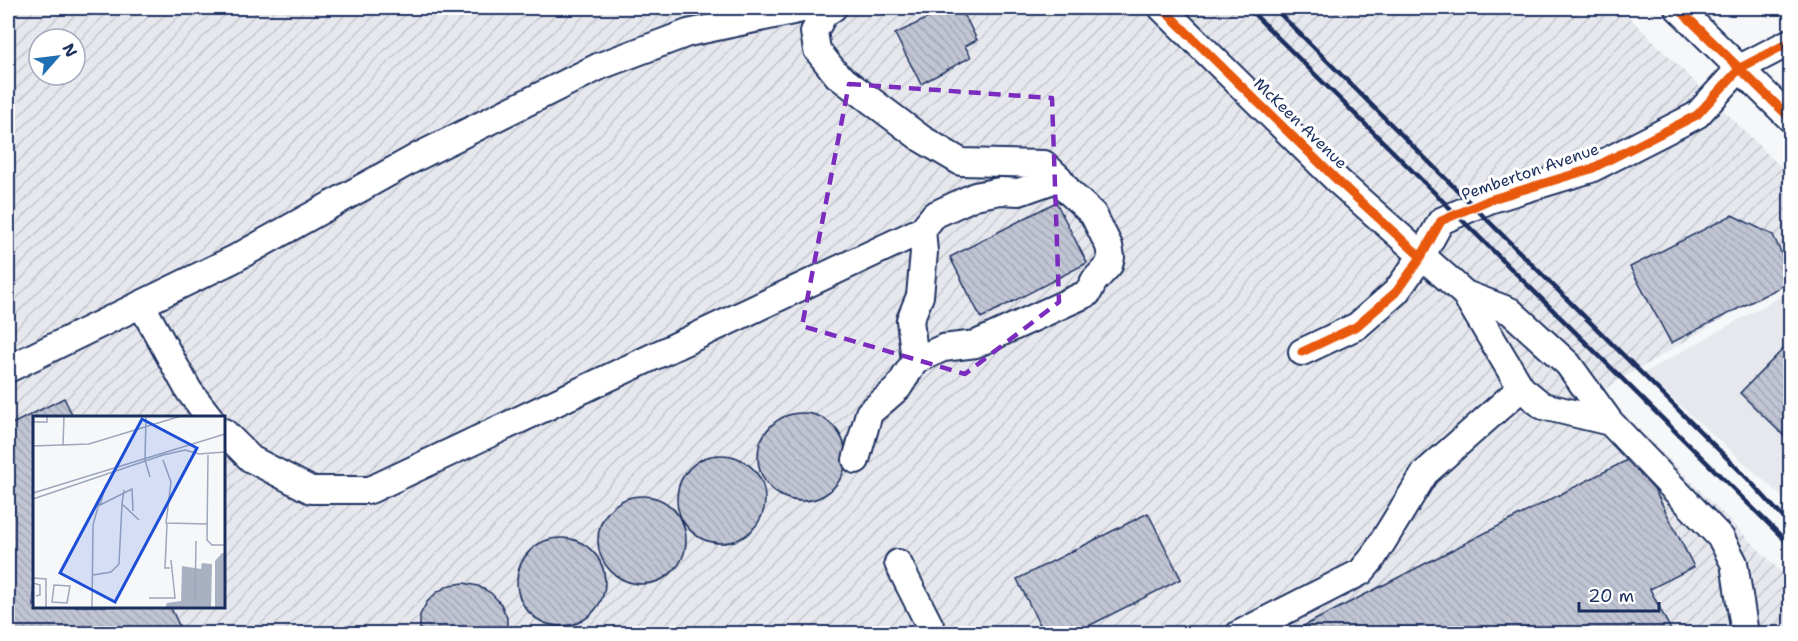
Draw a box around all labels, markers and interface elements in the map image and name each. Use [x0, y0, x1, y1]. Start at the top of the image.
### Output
north arrow [27, 27, 87, 87]
text: N [58, 40, 82, 61]
street label: McKeen Avenue [1249, 73, 1352, 173]
street label: Pemberton Avenue [1459, 138, 1602, 205]
inset map [33, 416, 225, 608]
scale bar [1579, 575, 1658, 613]
text: 20 m [1588, 584, 1634, 608]

